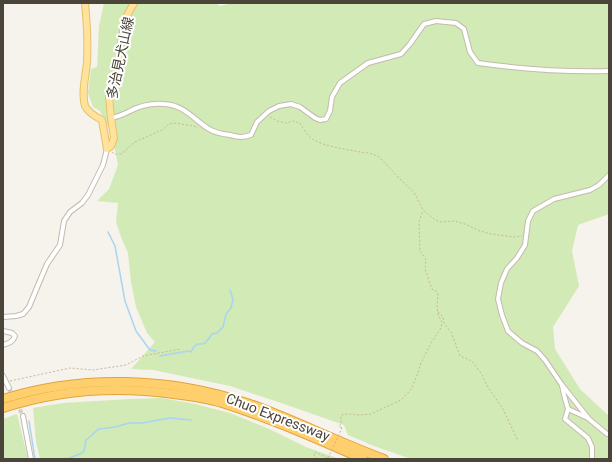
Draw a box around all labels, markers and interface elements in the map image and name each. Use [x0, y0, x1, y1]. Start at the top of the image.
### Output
street label: 多治見犬山線 [103, 15, 137, 101]
street label: Chuo Expressway [224, 390, 333, 444]

